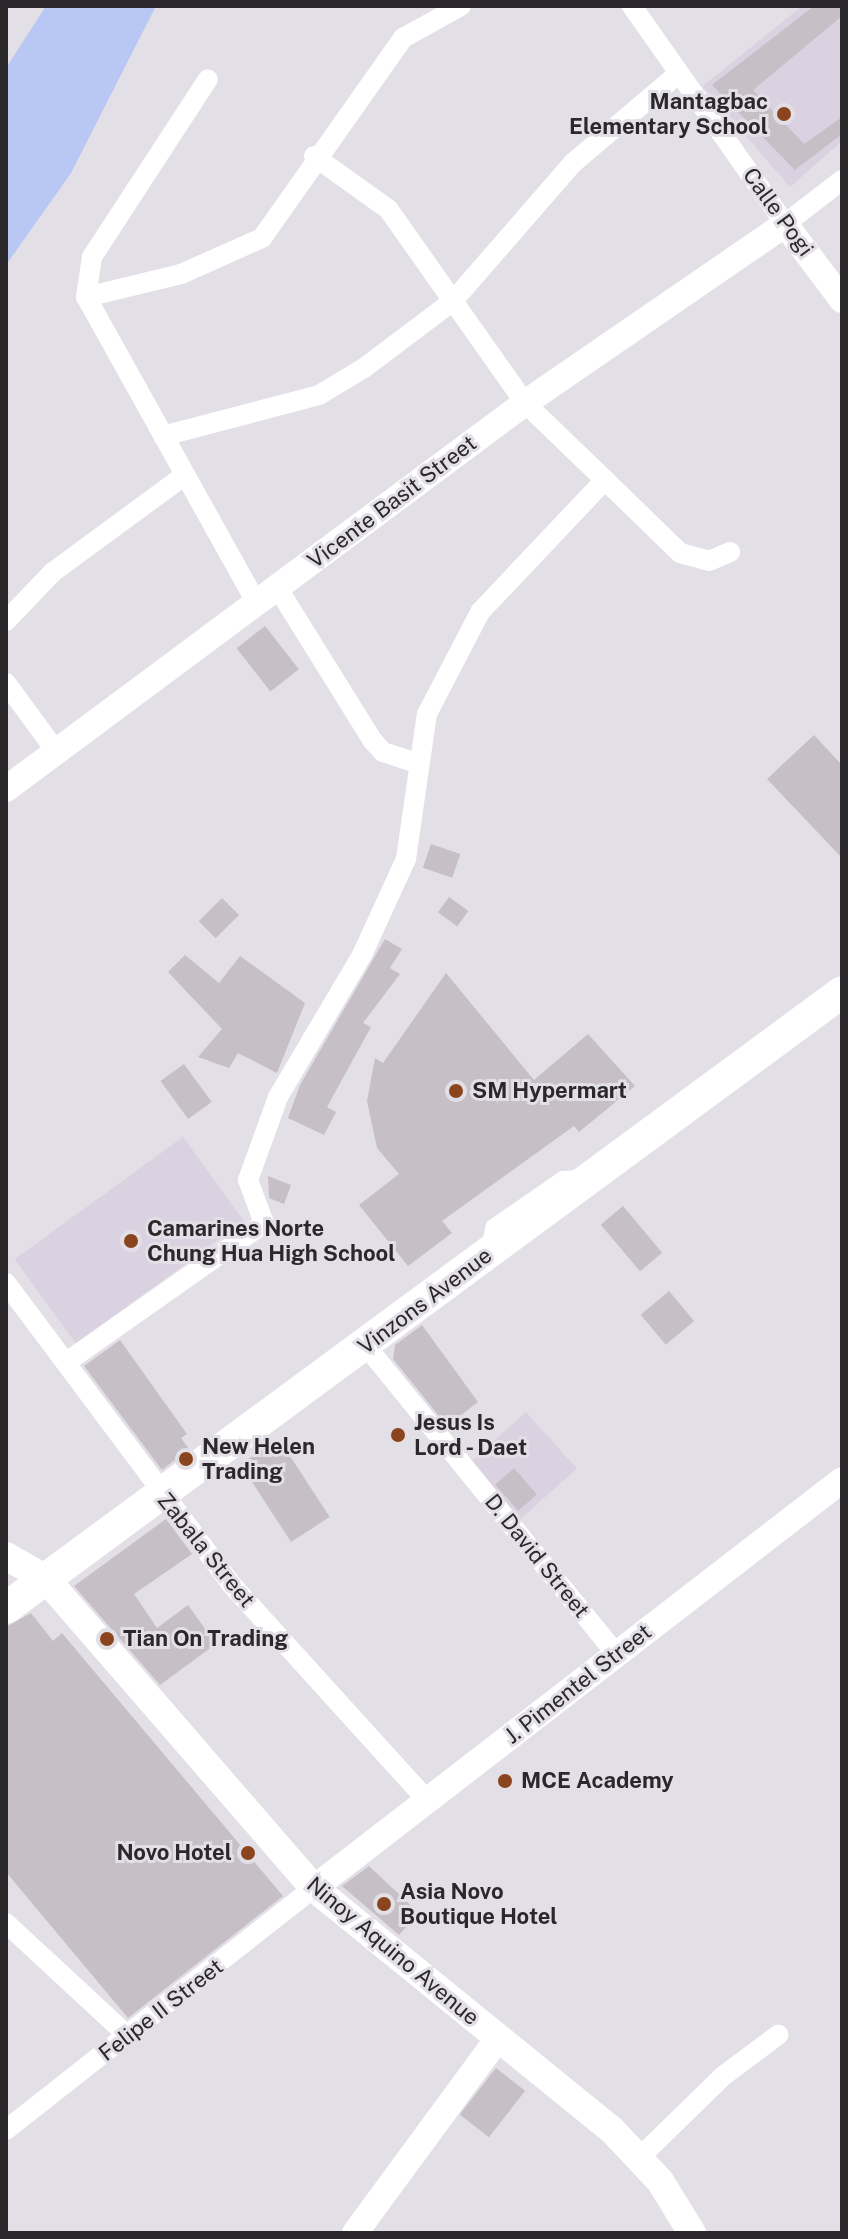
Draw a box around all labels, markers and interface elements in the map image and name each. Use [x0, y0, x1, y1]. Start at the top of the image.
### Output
place label: Mantagbac Elementary School [569, 88, 768, 140]
marker: Mantagbac Elementary School [775, 105, 793, 123]
street label: Calle Pogi [737, 163, 819, 261]
street label: Vicente Basit Street [302, 430, 482, 574]
place label: SM Hypermart [472, 1078, 627, 1104]
marker: SM Hypermart [447, 1082, 465, 1100]
place label: Camarines Norte Chung Hua High School [147, 1215, 396, 1266]
marker: Camarines Norte Chung Hua High School [122, 1232, 140, 1250]
street label: Vinzons Avenue [353, 1242, 497, 1360]
place label: Jesus Is Lord - Daet [414, 1409, 530, 1460]
marker: Jesus Is Lord - Daet [389, 1426, 407, 1444]
place label: New Helen Trading [202, 1433, 315, 1484]
marker: New Helen Trading [177, 1450, 195, 1468]
street label: Zabala Street [152, 1487, 260, 1613]
street label: D. David Street [479, 1489, 595, 1623]
street label: J. Pimentel Street [499, 1619, 657, 1749]
place label: Tian On Trading [123, 1626, 288, 1652]
marker: Tian On Trading [98, 1630, 116, 1648]
place label: MCE Academy [521, 1768, 674, 1794]
marker: MCE Academy [496, 1772, 514, 1790]
place label: Novo Hotel [116, 1840, 232, 1866]
marker: Novo Hotel [239, 1844, 257, 1862]
street label: Ninoy Aquino Avenue [301, 1871, 485, 2031]
place label: Asia Novo Boutique Hotel [400, 1878, 558, 1930]
marker: Asia Novo Boutique Hotel [375, 1895, 393, 1913]
street label: Felipe II Street [94, 1953, 228, 2067]

